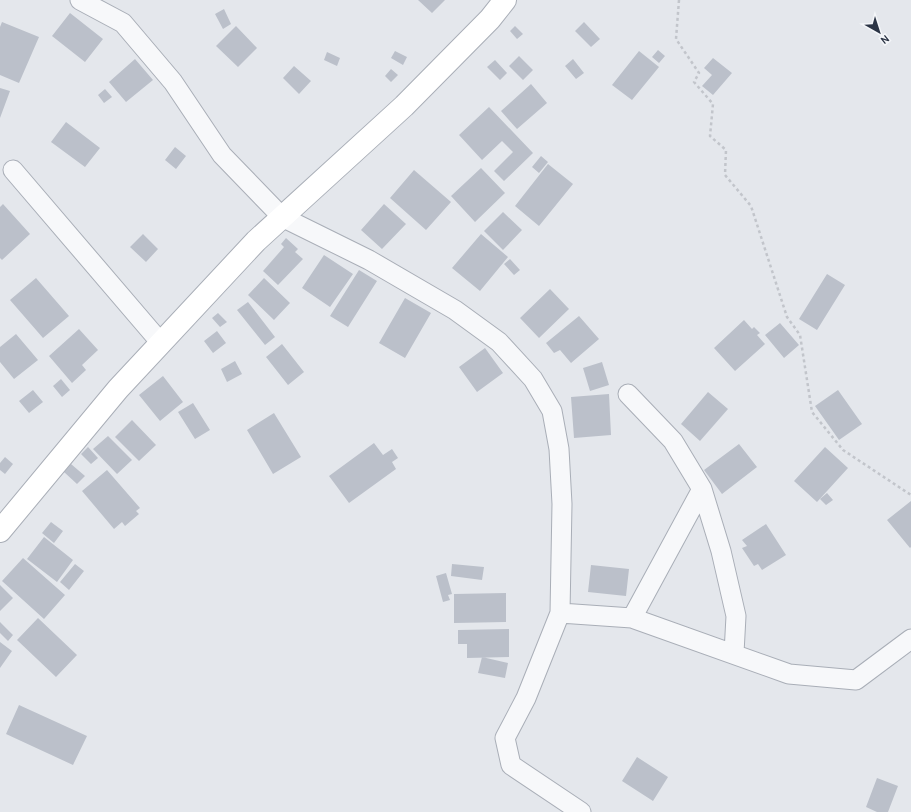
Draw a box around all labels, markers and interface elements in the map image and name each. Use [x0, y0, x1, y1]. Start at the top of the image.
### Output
north arrow [859, 12, 899, 52]
text: N [878, 32, 892, 47]

